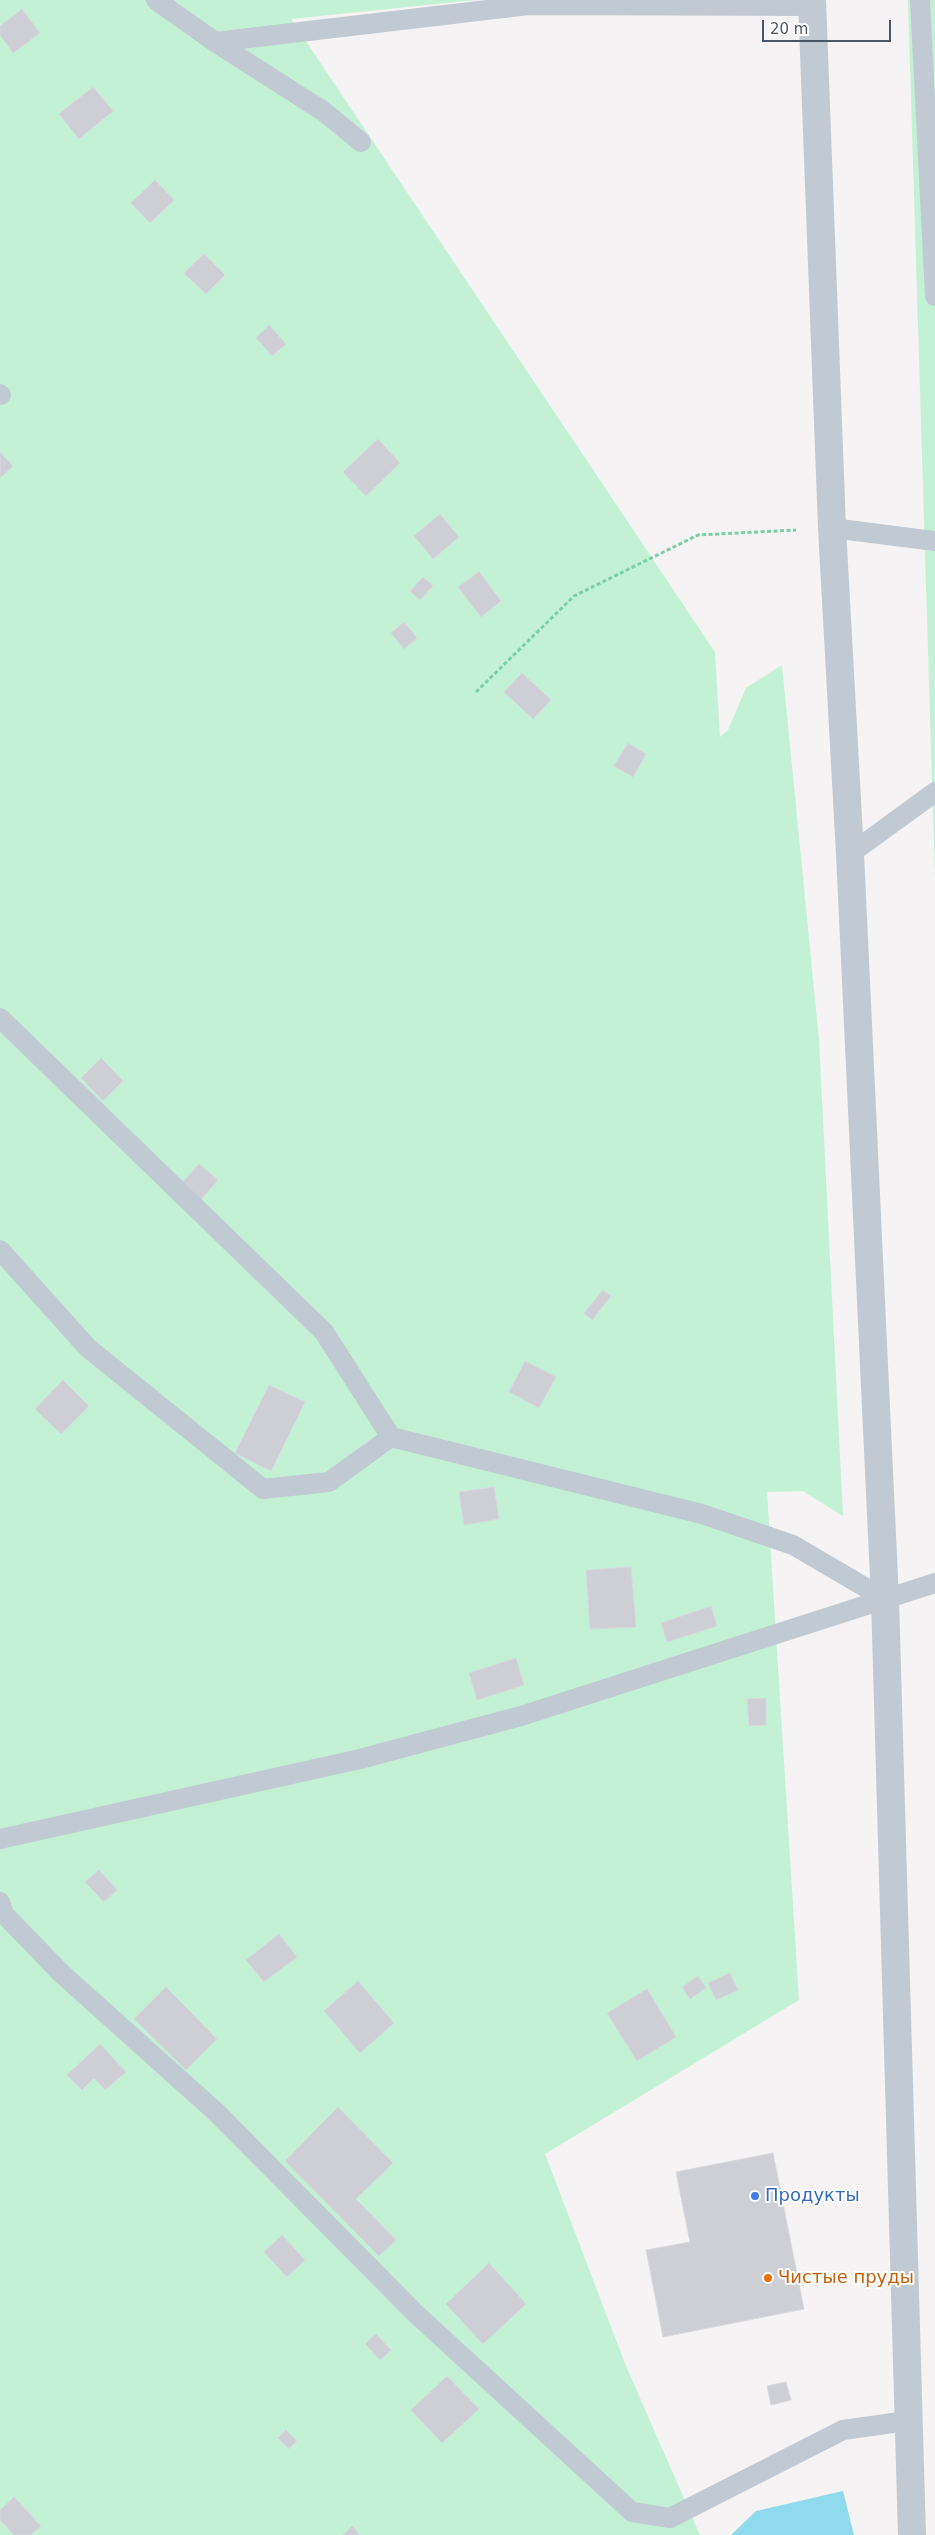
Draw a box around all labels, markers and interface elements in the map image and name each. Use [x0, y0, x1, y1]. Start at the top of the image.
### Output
scale bar [765, 10, 894, 42]
text: 20 m [770, 20, 808, 38]
place label: Продукты [765, 2185, 860, 2207]
marker: Продукты [749, 2190, 761, 2202]
place label: Чистые пруды [778, 2267, 914, 2289]
marker: Чистые пруды [762, 2272, 774, 2284]

